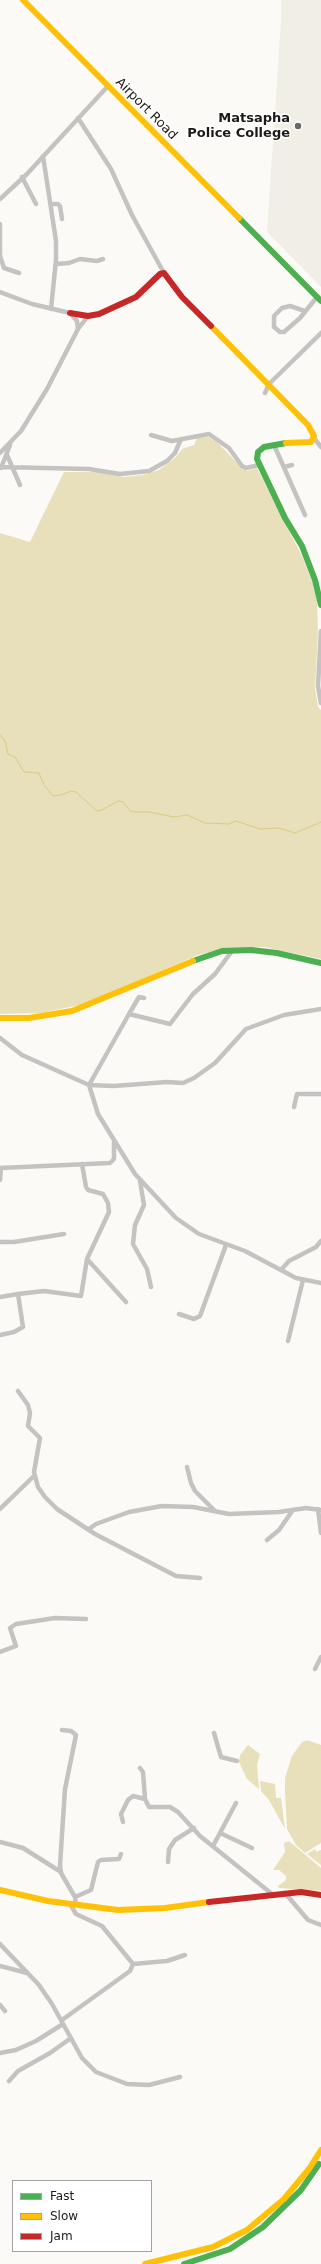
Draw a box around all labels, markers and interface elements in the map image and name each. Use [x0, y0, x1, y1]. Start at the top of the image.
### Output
street label: Airport Road [112, 75, 180, 143]
place label: Matsapha Police College [187, 111, 290, 142]
marker: Matsapha Police College [293, 121, 303, 131]
legend [12, 2180, 152, 2252]
text: Fast [50, 2189, 74, 2203]
text: Slow [50, 2209, 78, 2223]
text: Jam [50, 2229, 73, 2243]

